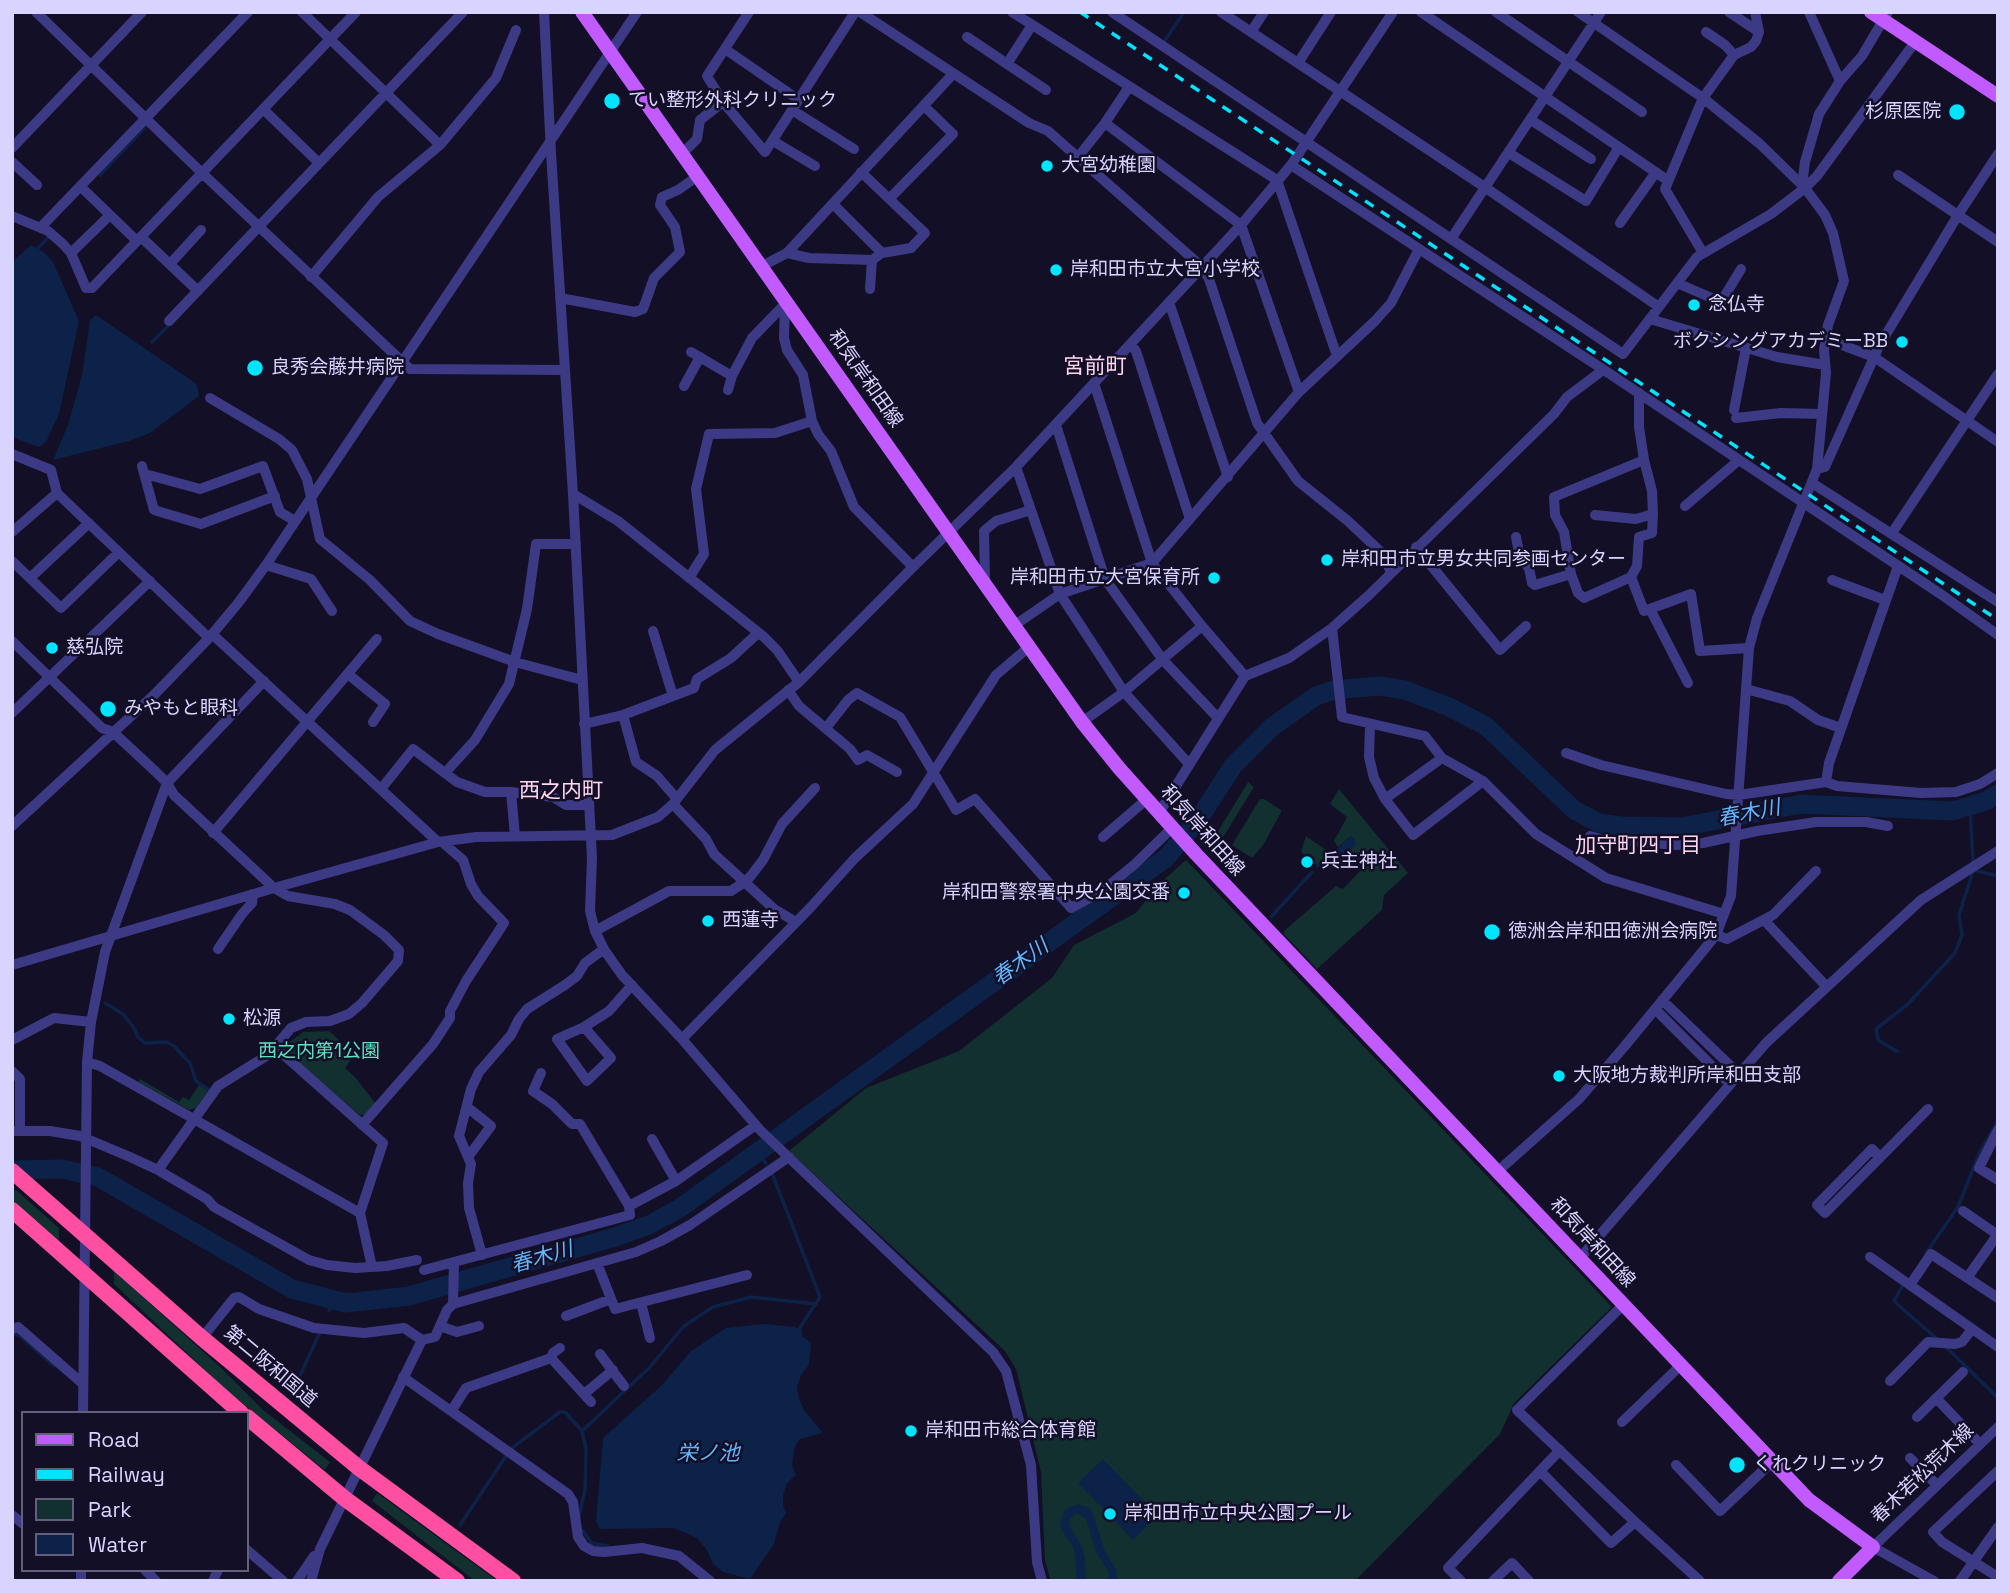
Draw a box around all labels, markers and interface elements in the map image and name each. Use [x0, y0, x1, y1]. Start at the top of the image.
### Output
place label: てい整形外科クリニック [628, 90, 837, 112]
marker: てい整形外科クリニック [602, 91, 622, 111]
place label: 杉原医院 [1865, 101, 1941, 123]
marker: 杉原医院 [1947, 102, 1967, 122]
place label: 大宮幼稚園 [1061, 155, 1156, 177]
marker: 大宮幼稚園 [1039, 158, 1055, 174]
place label: 岸和田市立大宮小学校 [1070, 259, 1260, 281]
marker: 岸和田市立大宮小学校 [1048, 262, 1064, 278]
place label: 念仏寺 [1708, 294, 1765, 316]
marker: 念仏寺 [1686, 297, 1702, 313]
street label: 和気岸和田線 [823, 326, 907, 432]
place label: ボクシングアカデミーBB [1673, 331, 1888, 353]
marker: ボクシングアカデミーBB [1894, 334, 1910, 350]
district label: 宮前町 [1064, 354, 1126, 380]
place label: 良秀会藤井病院 [271, 357, 404, 379]
marker: 良秀会藤井病院 [245, 358, 265, 378]
place label: 岸和田市立男女共同参画センター [1341, 549, 1626, 571]
marker: 岸和田市立男女共同参画センター [1319, 552, 1335, 568]
place label: 岸和田市立大宮保育所 [1010, 567, 1200, 589]
marker: 岸和田市立大宮保育所 [1206, 570, 1222, 586]
place label: 慈弘院 [66, 637, 123, 659]
marker: 慈弘院 [44, 640, 60, 656]
place label: みやもと眼科 [124, 698, 238, 720]
marker: みやもと眼科 [98, 699, 118, 719]
district label: 西之内町 [519, 778, 603, 804]
street label: 和気岸和田線 [1155, 781, 1249, 881]
water label: 春木川 [1716, 796, 1782, 832]
district label: 加守町四丁目 [1575, 833, 1701, 859]
place label: 兵主神社 [1321, 851, 1397, 873]
marker: 兵主神社 [1299, 854, 1315, 870]
place label: 岸和田警察署中央公園交番 [942, 882, 1170, 904]
marker: 岸和田警察署中央公園交番 [1176, 885, 1192, 901]
place label: 西蓮寺 [722, 910, 779, 932]
marker: 西蓮寺 [700, 913, 716, 929]
place label: 徳洲会岸和田徳洲会病院 [1508, 921, 1717, 943]
marker: 徳洲会岸和田徳洲会病院 [1482, 922, 1502, 942]
water label: 春木川 [988, 934, 1054, 992]
place label: 松源 [243, 1008, 281, 1030]
marker: 松源 [221, 1011, 237, 1027]
park label: 西之内第1公園 [258, 1041, 380, 1063]
place label: 大阪地方裁判所岸和田支部 [1573, 1065, 1801, 1087]
marker: 大阪地方裁判所岸和田支部 [1551, 1068, 1567, 1084]
street label: 和気岸和田線 [1545, 1194, 1639, 1292]
water label: 春木川 [508, 1237, 576, 1279]
street label: 第二阪和国道 [219, 1322, 321, 1412]
legend [21, 1411, 248, 1572]
place label: 岸和田市総合体育館 [925, 1420, 1096, 1442]
street label: 春木若松荒木線 [1867, 1420, 1979, 1528]
marker: 岸和田市総合体育館 [903, 1423, 919, 1439]
text: Road [88, 1426, 140, 1453]
water label: 栄ノ池 [677, 1441, 739, 1467]
place label: くれクリニック [1753, 1454, 1886, 1476]
marker: くれクリニック [1727, 1455, 1747, 1475]
text: Railway [88, 1461, 165, 1488]
text: Park [88, 1496, 132, 1523]
place label: 岸和田市立中央公園プール [1124, 1503, 1352, 1525]
marker: 岸和田市立中央公園プール [1102, 1506, 1118, 1522]
text: Water [88, 1531, 147, 1558]

